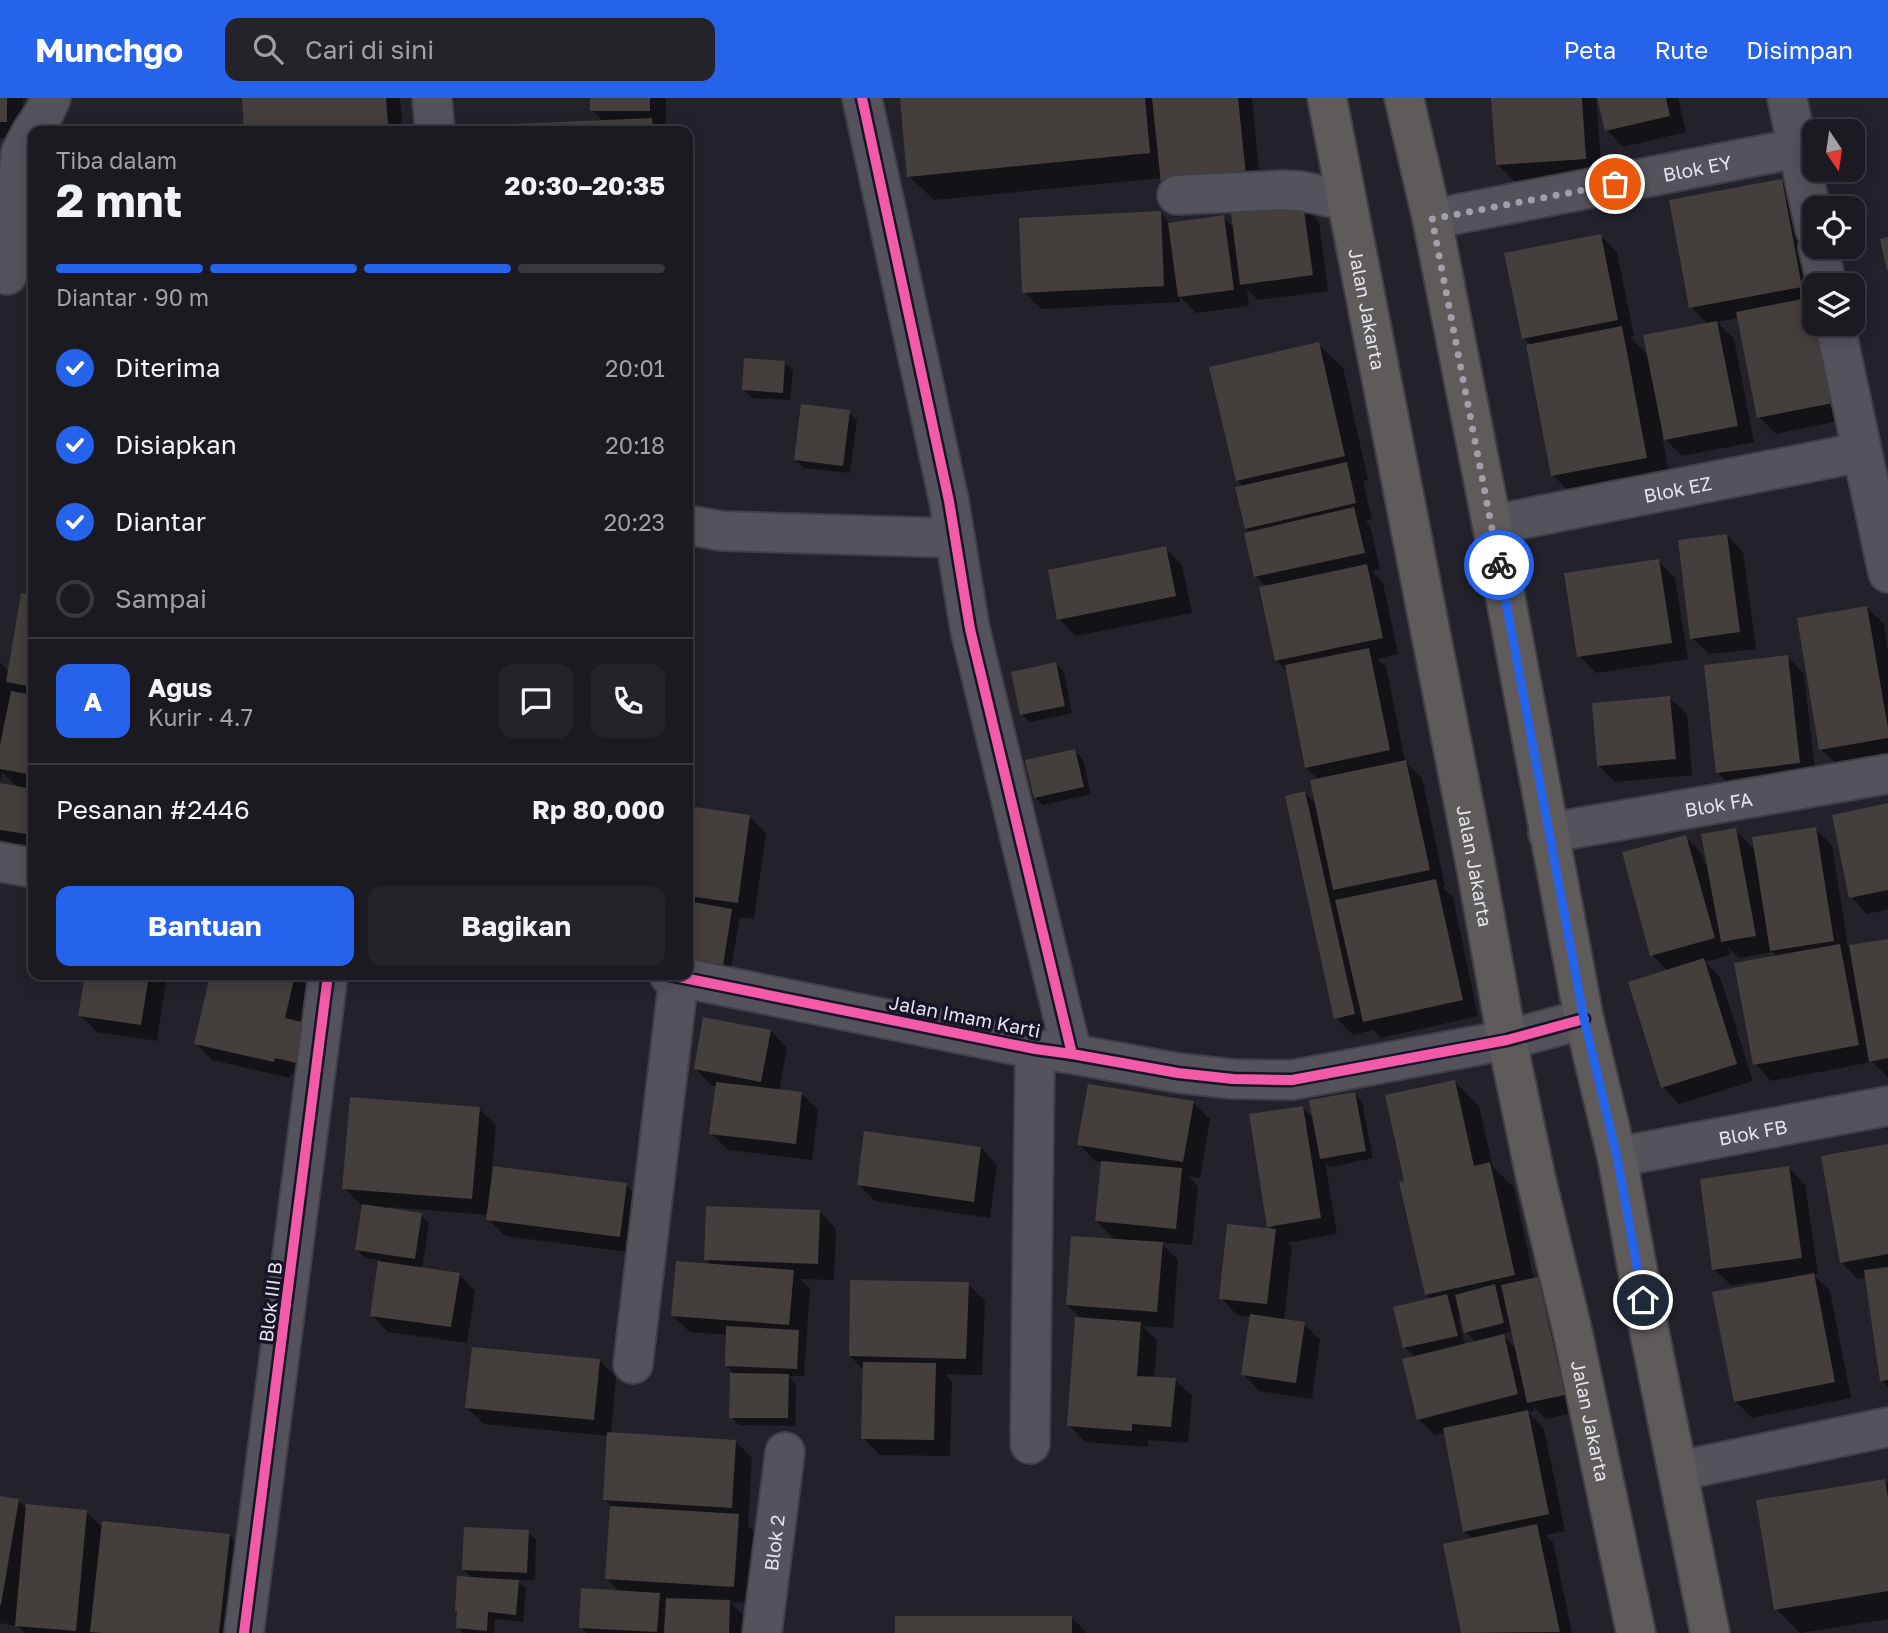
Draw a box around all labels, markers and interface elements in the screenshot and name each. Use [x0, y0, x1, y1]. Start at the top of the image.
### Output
search box [225, 18, 715, 81]
text: Munchgo [35, 30, 183, 69]
icon: search [249, 30, 287, 68]
text: Cari di sini [305, 34, 434, 65]
text: Peta [1564, 35, 1616, 64]
text: Rute [1654, 35, 1708, 64]
text: Disimpan [1746, 35, 1853, 64]
north arrow [1802, 119, 1866, 182]
map controls [1802, 119, 1865, 336]
text: Tiba dalam [56, 146, 177, 174]
street label: Blok EY [1661, 150, 1733, 185]
pin [1585, 154, 1645, 214]
icon: bag [1596, 165, 1634, 203]
text: 20:30–20:35 [505, 170, 665, 201]
text: 2 mnt [56, 172, 182, 227]
button: locate [1802, 196, 1865, 259]
street label: Jalan Jakarta [1345, 246, 1391, 372]
button: layers [1802, 273, 1865, 336]
text: Diantar · 90 m [56, 283, 209, 311]
icon: check [56, 349, 94, 387]
text: Diterima [115, 352, 220, 383]
text: 20:01 [605, 354, 665, 382]
icon: check [56, 426, 94, 464]
text: Disiapkan [115, 429, 237, 460]
text: 20:18 [605, 431, 665, 459]
street label: Blok EZ [1642, 470, 1713, 506]
icon: check [56, 503, 94, 541]
text: Diantar [115, 506, 206, 537]
text: 20:23 [604, 508, 665, 536]
courier [1464, 530, 1534, 600]
icon: bike [1480, 546, 1518, 584]
text: Sampai [115, 583, 207, 614]
button: chat [499, 664, 573, 738]
button: phone [591, 664, 665, 738]
text: Agus [148, 672, 212, 703]
text: A [84, 686, 102, 717]
text: Kurir · 4.7 [148, 703, 253, 731]
street label: Blok FA [1683, 786, 1754, 821]
text: Pesanan #2446 [56, 794, 250, 825]
text: Rp 80,000 [532, 794, 665, 825]
street label: Jalan Jakarta [1453, 803, 1498, 928]
button: Bantuan [56, 886, 354, 966]
button: Bagikan [368, 886, 665, 966]
street label: Jalan Imam Karti [887, 990, 1043, 1042]
street label: Blok FB [1716, 1114, 1789, 1149]
street label: Blok III B [254, 1260, 286, 1344]
pin [1613, 1270, 1673, 1330]
icon: home [1624, 1281, 1662, 1319]
street label: Jalan Jakarta [1567, 1358, 1615, 1483]
street label: Blok 2 [758, 1513, 788, 1572]

